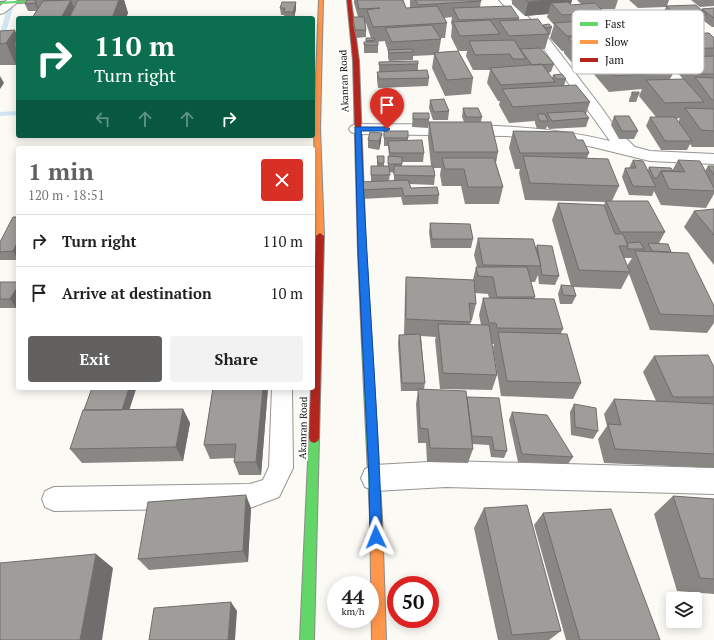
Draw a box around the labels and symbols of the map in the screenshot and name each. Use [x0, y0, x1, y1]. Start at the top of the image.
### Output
legend [572, 10, 704, 74]
text: Fast [605, 17, 625, 31]
text: Slow [605, 35, 629, 49]
street label: Akanran Road [336, 49, 352, 112]
text: Jam [605, 53, 624, 67]
pin [370, 88, 404, 129]
street label: Akanran Road [296, 396, 310, 459]
position arrow [355, 516, 397, 558]
speed limit sign: 50 [387, 576, 439, 628]

